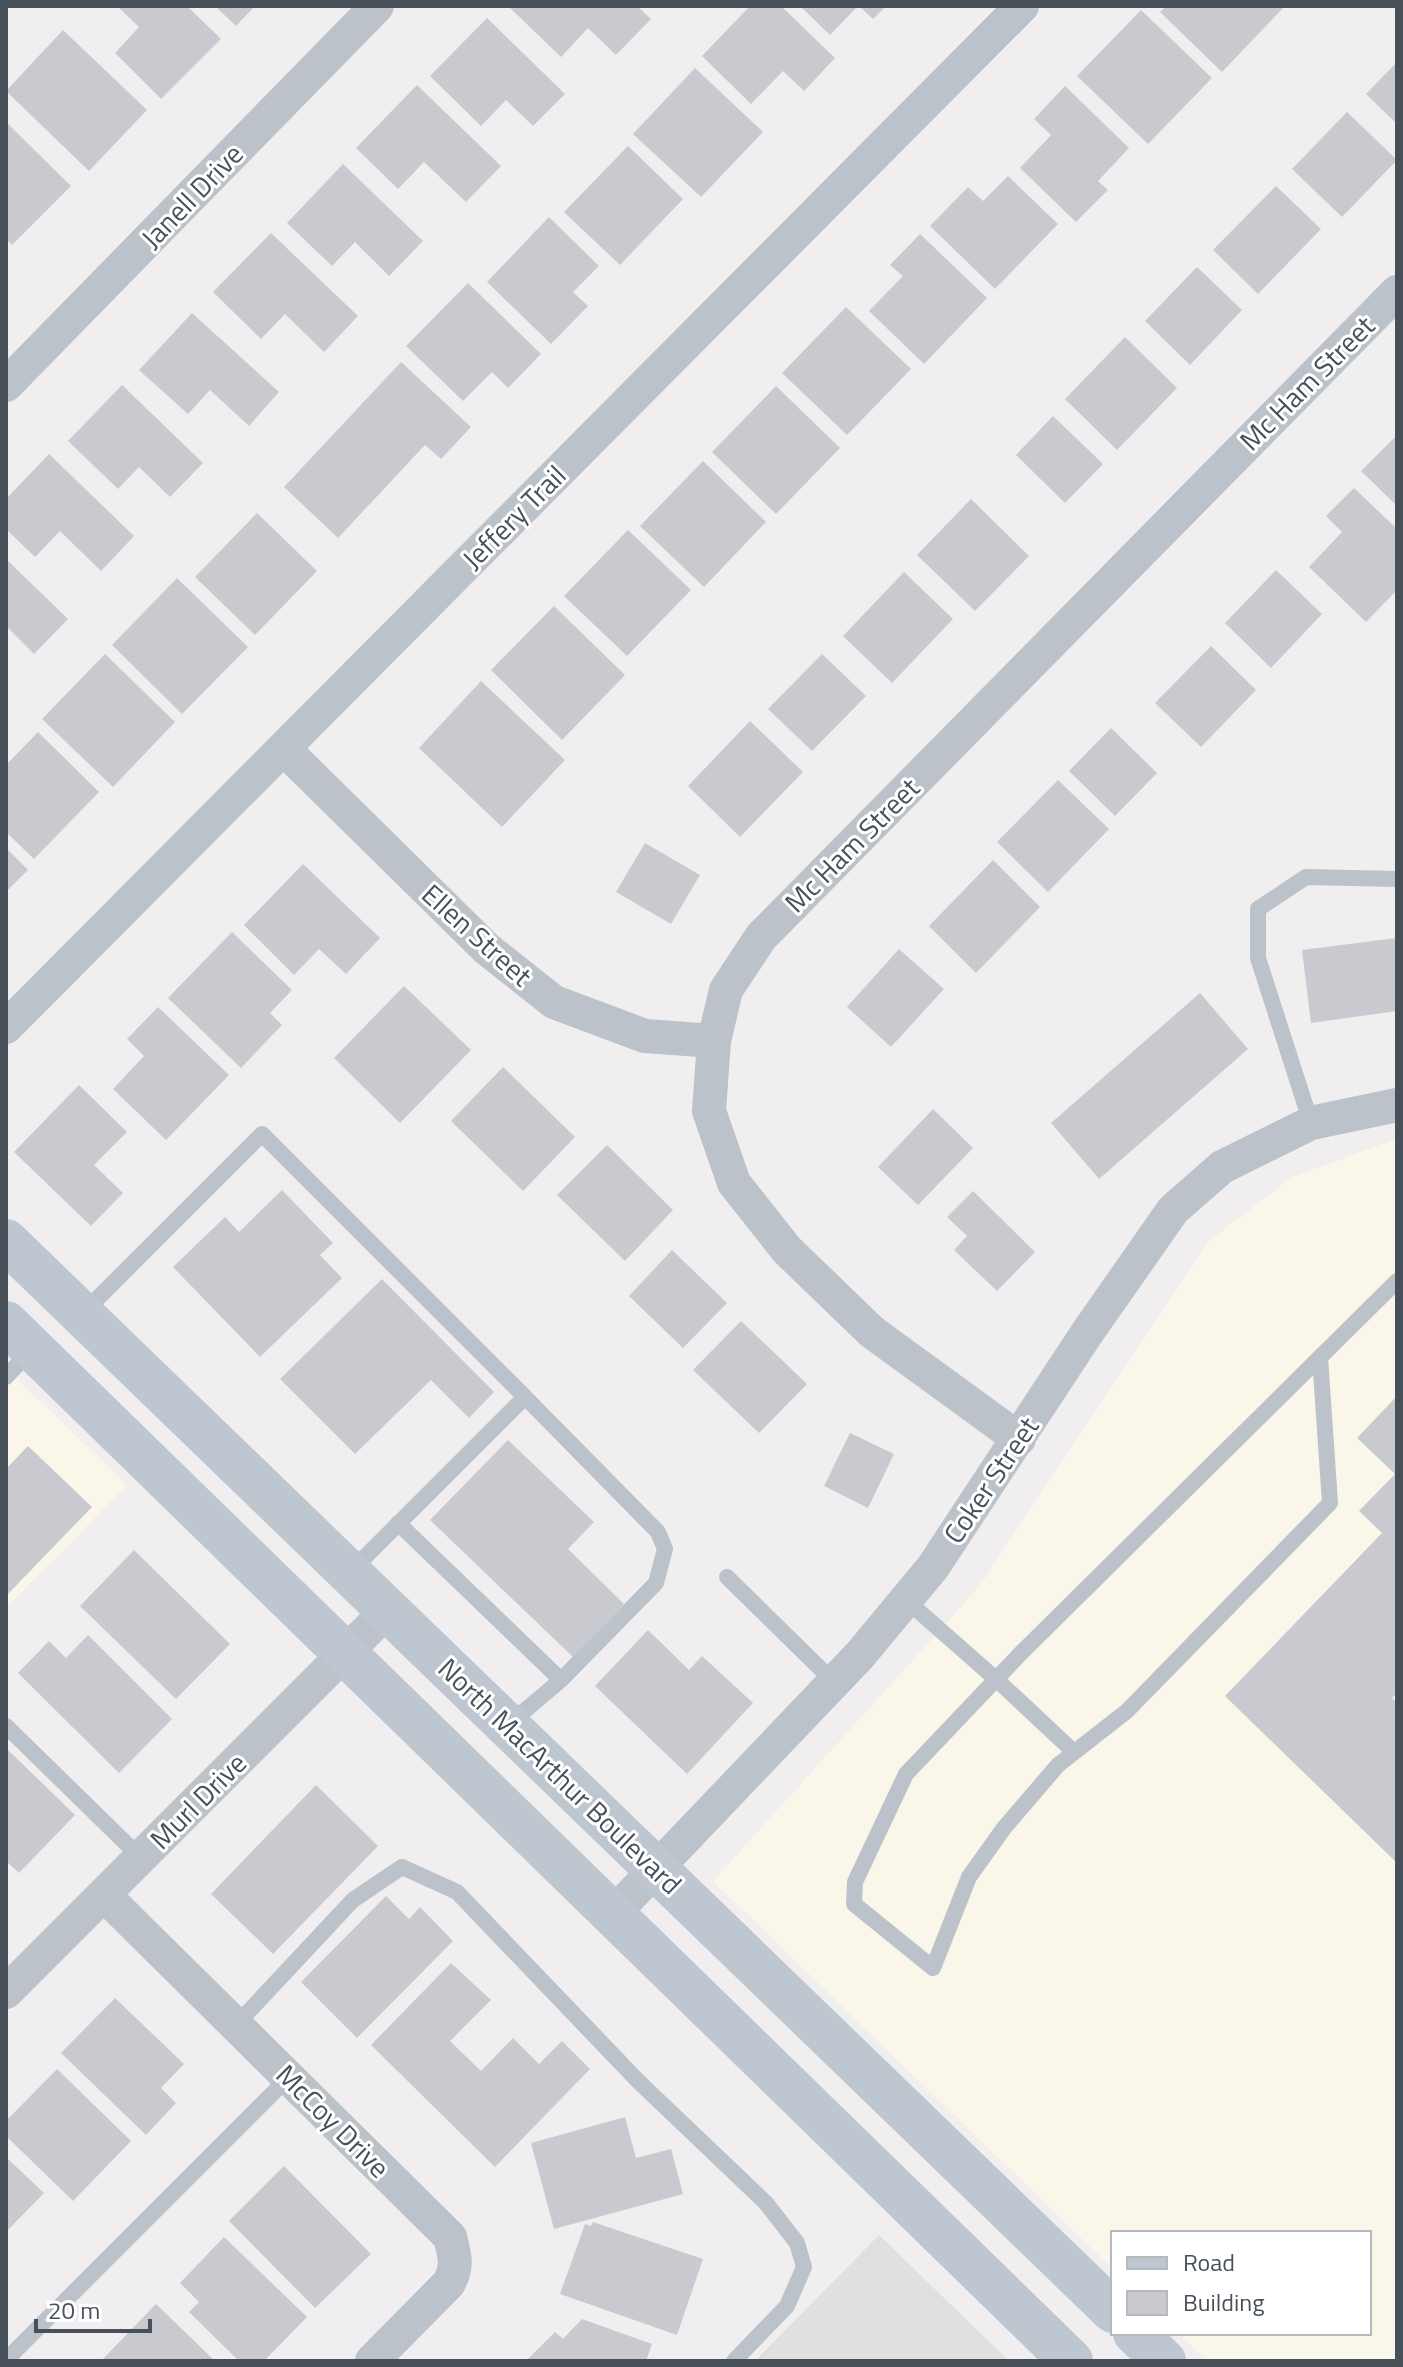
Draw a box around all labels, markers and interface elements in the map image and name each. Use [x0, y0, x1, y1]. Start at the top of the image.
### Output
street label: Janell Drive [130, 133, 253, 258]
street label: Mc Ham Street [1229, 305, 1384, 460]
street label: Jeffery Trail [452, 455, 576, 579]
street label: Mc Ham Street [774, 767, 929, 922]
street label: Ellen Street [412, 873, 542, 996]
street label: Coker Street [932, 1407, 1049, 1552]
street label: North MacArthur Boulevard [429, 1647, 692, 1904]
street label: Murl Drive [139, 1742, 256, 1859]
street label: McCoy Drive [267, 2054, 400, 2187]
legend [1111, 2231, 1371, 2335]
text: Road [1183, 2244, 1235, 2280]
scale bar [36, 2283, 150, 2333]
text: Building [1183, 2284, 1265, 2320]
text: 20 m [48, 2292, 100, 2328]

